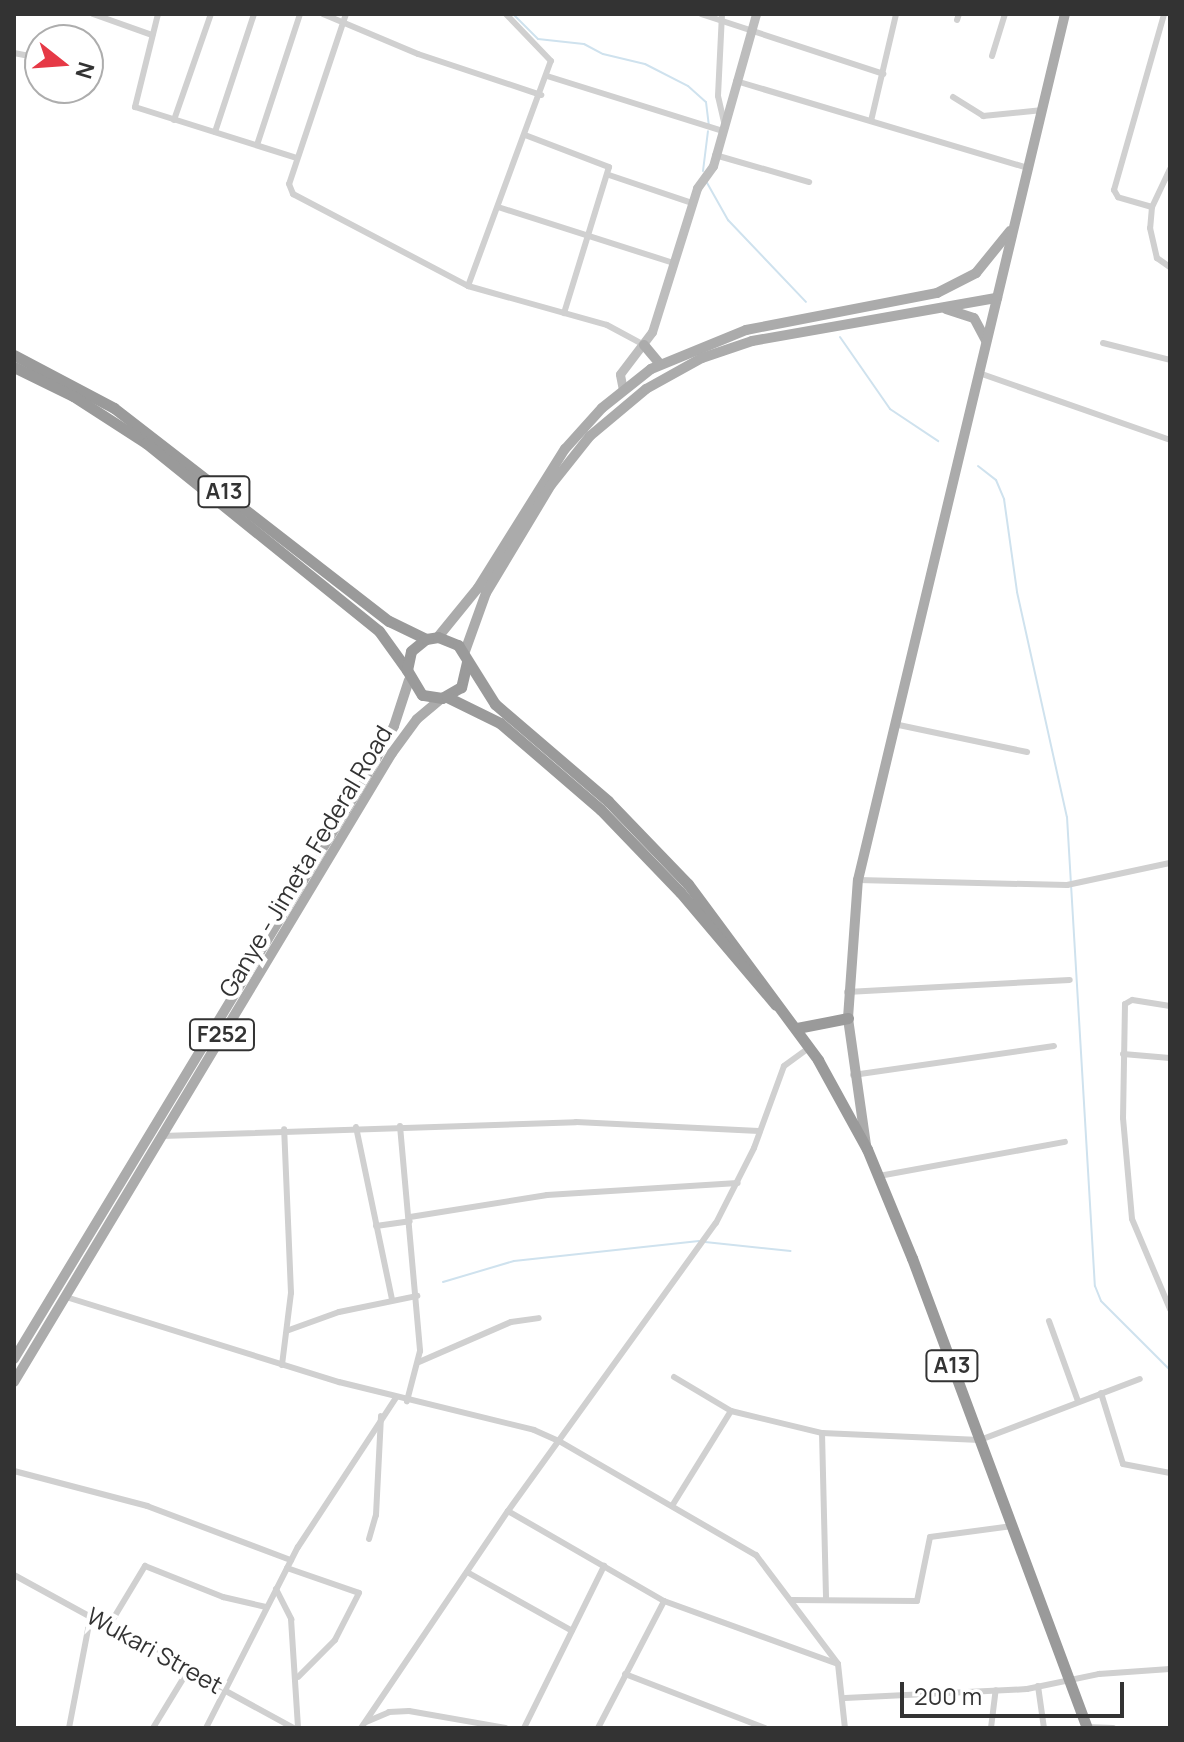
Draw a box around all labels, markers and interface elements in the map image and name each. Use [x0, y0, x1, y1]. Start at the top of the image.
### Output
north arrow [24, 24, 104, 104]
text: N [68, 58, 102, 82]
road number: A13 [196, 474, 252, 510]
street label: Ganye - Jimeta Federal Road [212, 720, 398, 1002]
road number: F252 [188, 1017, 256, 1053]
road number: A13 [924, 1348, 980, 1384]
street label: Wukari Street [82, 1601, 228, 1699]
scale bar [904, 1666, 1128, 1716]
text: 200 m [914, 1679, 982, 1712]

